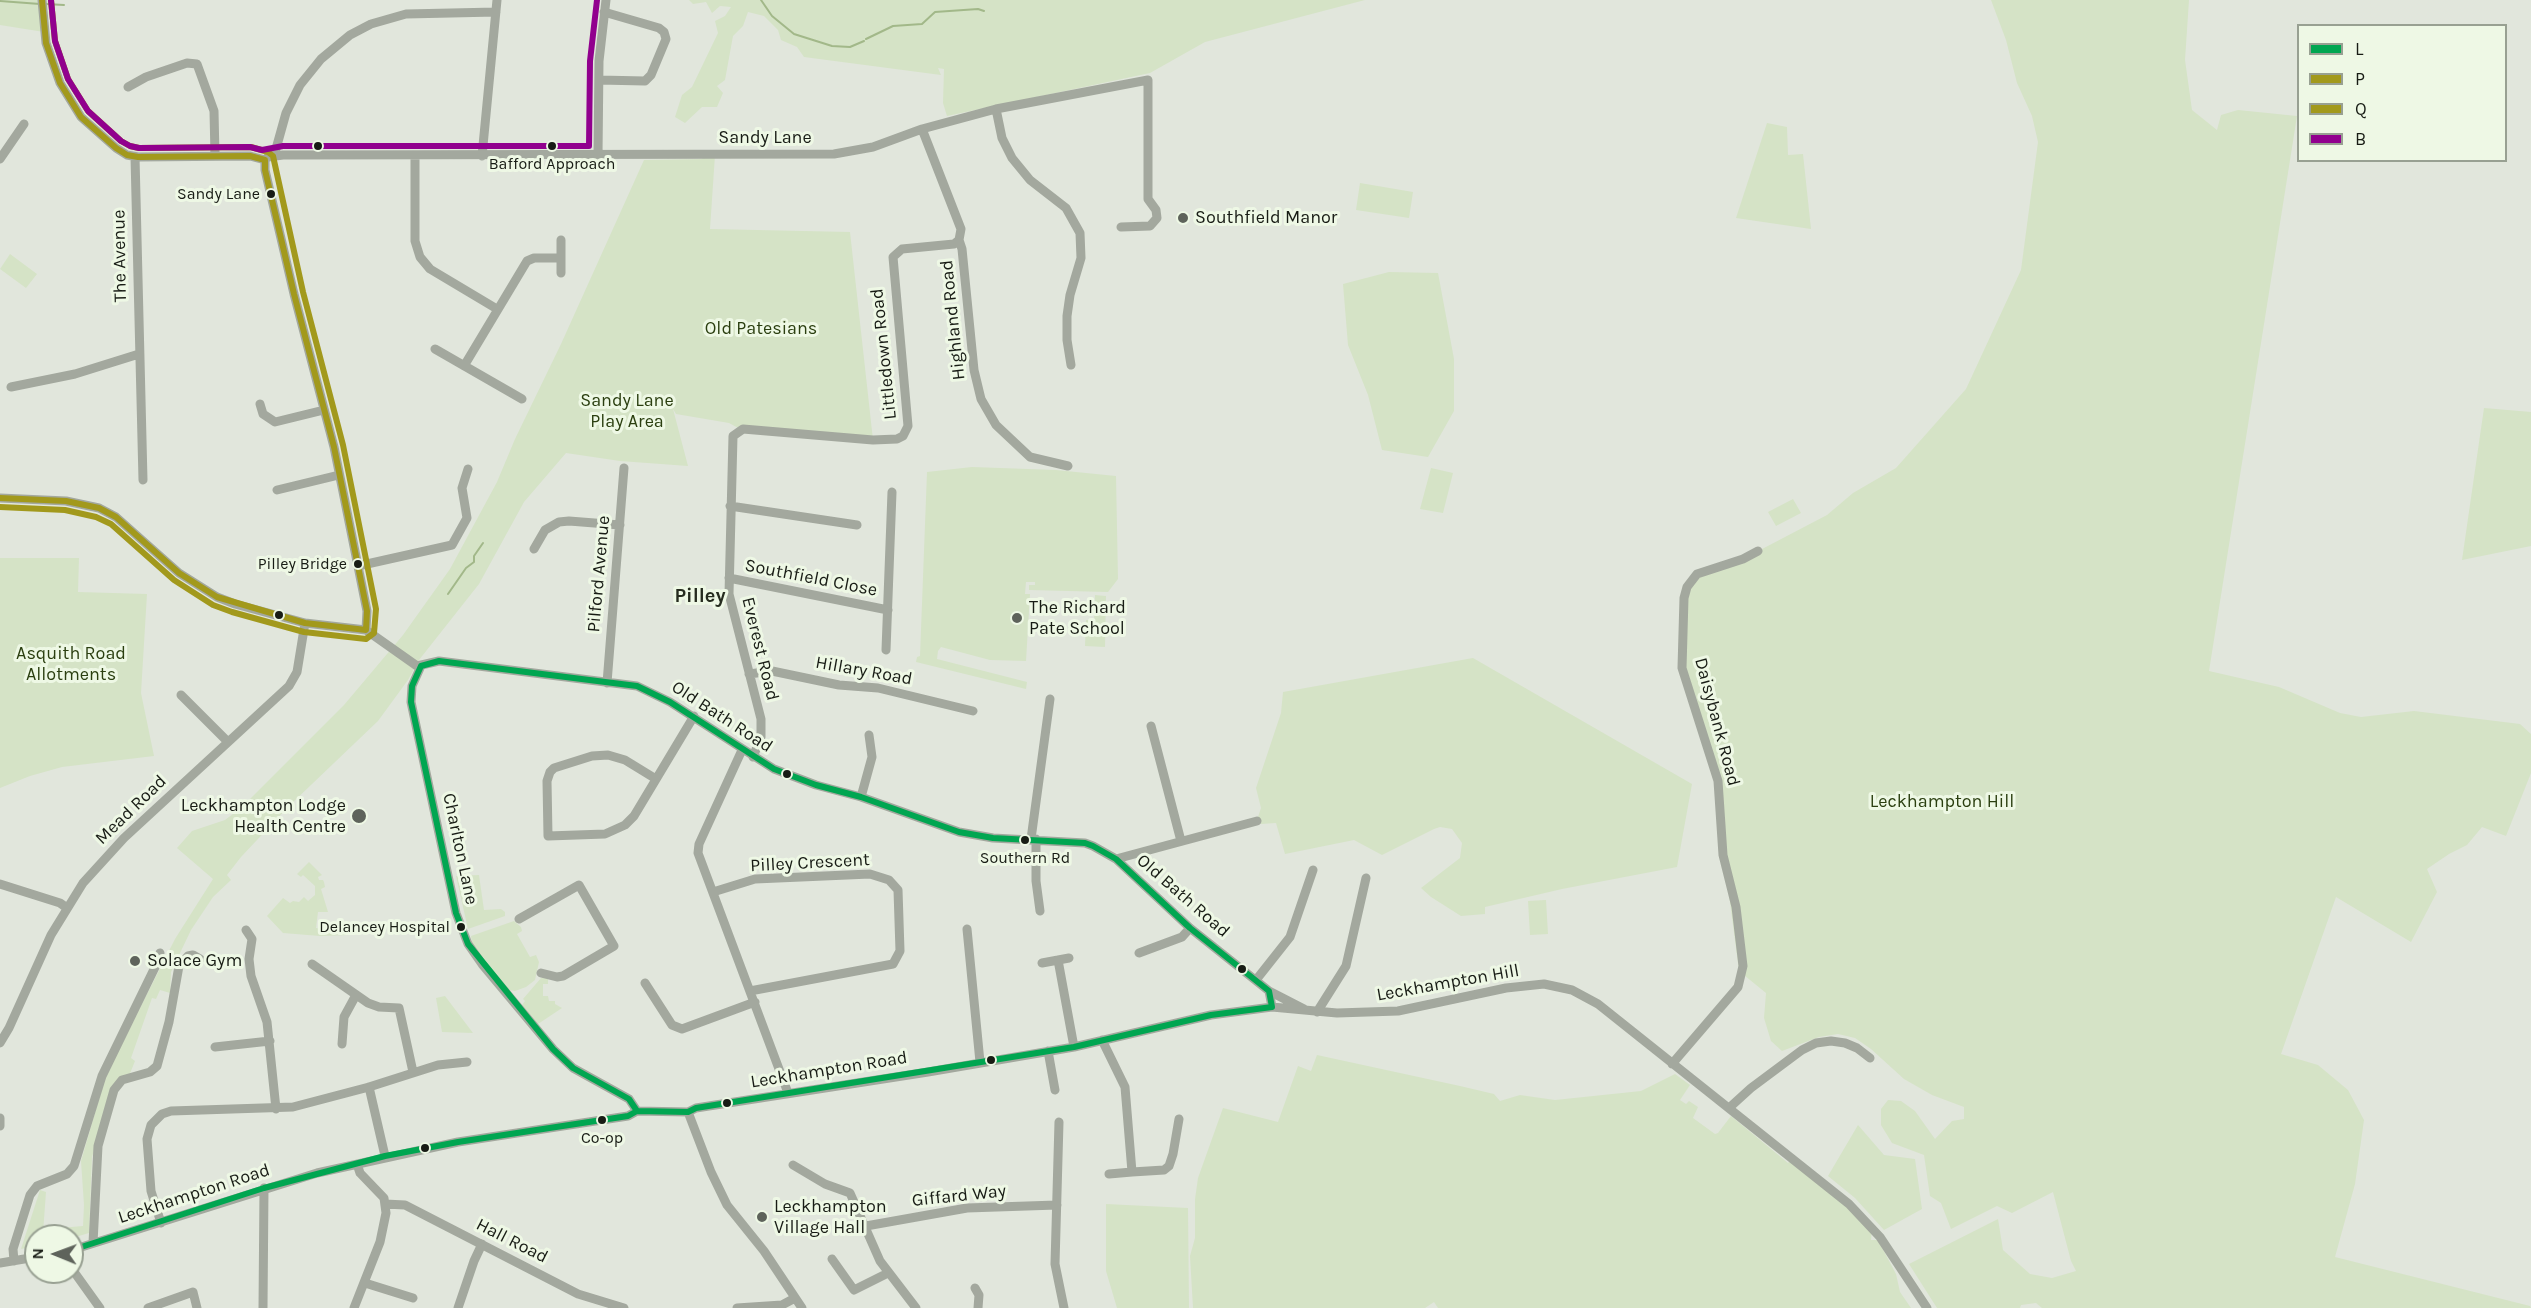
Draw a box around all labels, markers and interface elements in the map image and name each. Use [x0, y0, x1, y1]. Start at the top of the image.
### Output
legend [2297, 24, 2507, 162]
text: L [2355, 38, 2363, 60]
text: P [2355, 68, 2365, 90]
text: Q [2355, 98, 2367, 120]
street label: Sandy Lane [718, 127, 812, 149]
text: B [2355, 128, 2366, 150]
unlabelled marker [312, 140, 324, 152]
marker: Bafford Approach [546, 140, 558, 152]
place label: Bafford Approach [489, 154, 615, 174]
place label: Sandy Lane [177, 184, 260, 204]
marker: Sandy Lane [265, 188, 277, 200]
place label: Southfield Manor [1195, 207, 1337, 229]
street label: The Avenue [108, 210, 132, 302]
marker: Southfield Manor [1176, 211, 1190, 225]
street label: Highland Road [936, 259, 970, 381]
street label: Littledown Road [866, 287, 902, 421]
park label: Old Patesians [705, 318, 817, 340]
park label: Sandy Lane Play Area [580, 390, 674, 432]
street label: Pilford Avenue [583, 515, 615, 633]
place label: Pilley Bridge [258, 554, 347, 574]
street label: Southfield Close [743, 555, 879, 601]
marker: Pilley Bridge [352, 558, 364, 570]
district label: Pilley [674, 584, 726, 608]
street label: Everest Road [737, 595, 783, 703]
place label: The Richard Pate School [1029, 597, 1126, 640]
unlabelled marker [273, 609, 285, 621]
marker: The Richard Pate School [1010, 611, 1024, 625]
park label: Asquith Road Allotments [16, 643, 126, 686]
street label: Hillary Road [814, 652, 914, 690]
street label: Daisybank Road [1689, 655, 1745, 789]
street label: Old Bath Road [667, 676, 777, 758]
unlabelled marker [781, 768, 793, 780]
street label: Mead Road [91, 771, 171, 849]
street label: Charlton Lane [438, 791, 482, 907]
park label: Leckhampton Hill [1870, 791, 2014, 813]
place label: Leckhampton Lodge Health Centre [181, 795, 346, 838]
marker: Leckhampton Lodge Health Centre [350, 807, 368, 825]
marker: Southern Rd [1019, 834, 1031, 846]
place label: Southern Rd [980, 848, 1070, 868]
street label: Pilley Crescent [750, 849, 870, 877]
street label: Old Bath Road [1132, 850, 1234, 942]
place label: Delancey Hospital [319, 917, 450, 937]
marker: Delancey Hospital [455, 921, 467, 933]
place label: Solace Gym [147, 950, 242, 972]
marker: Solace Gym [128, 954, 142, 968]
street label: Leckhampton Hill [1375, 960, 1521, 1006]
unlabelled marker [1236, 963, 1248, 975]
street label: Leckhampton Road [749, 1047, 909, 1093]
unlabelled marker [985, 1054, 997, 1066]
unlabelled marker [721, 1097, 733, 1109]
marker: Co-op [596, 1114, 608, 1126]
place label: Co-op [581, 1128, 623, 1148]
unlabelled marker [419, 1142, 431, 1154]
street label: Leckhampton Road [115, 1159, 273, 1229]
street label: Giffard Way [911, 1180, 1007, 1212]
place label: Leckhampton Village Hall [774, 1196, 887, 1238]
marker: Leckhampton Village Hall [755, 1210, 769, 1224]
street label: Hall Road [472, 1214, 552, 1268]
north arrow [24, 1224, 84, 1284]
text: N [28, 1248, 47, 1260]

